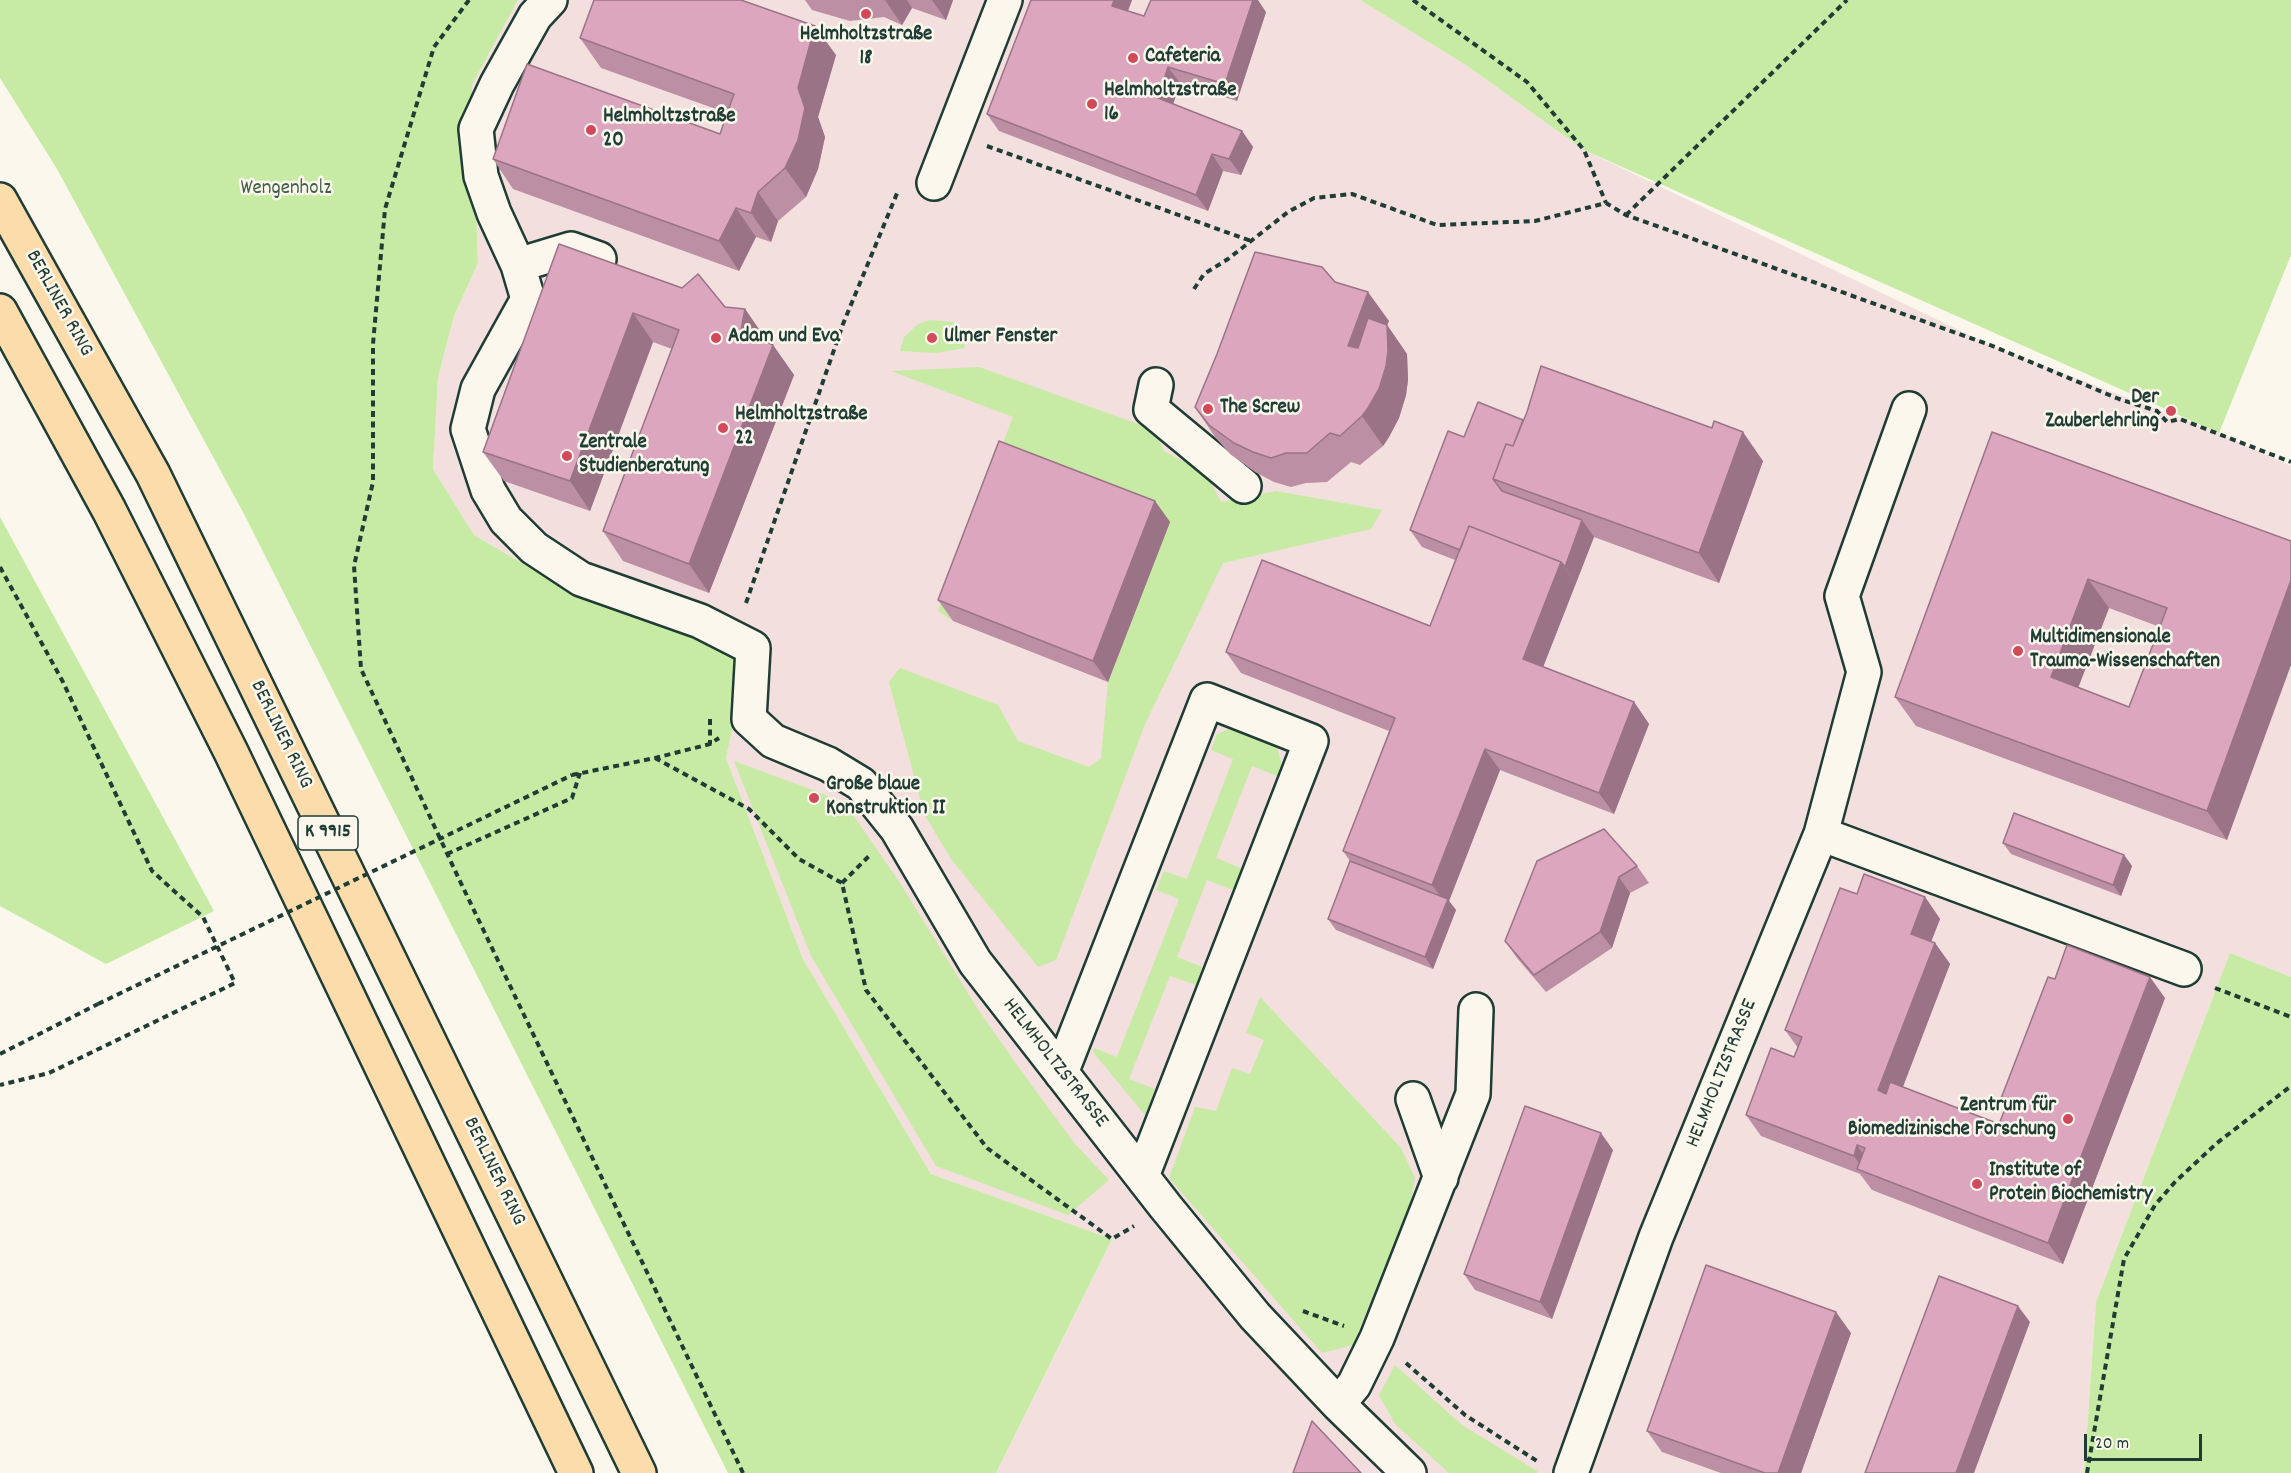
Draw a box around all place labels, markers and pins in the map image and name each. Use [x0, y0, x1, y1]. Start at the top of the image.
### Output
marker: Helmholtzstraße 18 [859, 7, 873, 21]
place label: Helmholtzstraße 18 [800, 23, 932, 73]
place label: Cafeteria [1145, 45, 1220, 71]
marker: Cafeteria [1126, 51, 1140, 65]
place label: Helmholtzstraße 16 [1104, 79, 1237, 129]
marker: Helmholtzstraße 16 [1085, 97, 1099, 111]
place label: Helmholtzstraße 20 [603, 105, 736, 155]
marker: Helmholtzstraße 20 [584, 123, 598, 137]
place label: Adam und Eva [728, 325, 840, 351]
place label: Ulmer Fenster [944, 325, 1057, 351]
marker: Adam und Eva [709, 331, 723, 345]
marker: Ulmer Fenster [925, 331, 939, 345]
place label: Der Zauberlehrling [2045, 386, 2159, 436]
place label: The Screw [1220, 396, 1300, 422]
marker: The Screw [1201, 402, 1215, 416]
place label: Helmholtzstraße 22 [735, 403, 868, 453]
marker: Der Zauberlehrling [2164, 404, 2178, 418]
marker: Helmholtzstraße 22 [716, 421, 730, 435]
place label: Zentrale Studienberatung [579, 431, 709, 481]
marker: Zentrale Studienberatung [560, 449, 574, 463]
place label: Multidimensionale Trauma-Wissenschaften [2030, 626, 2220, 676]
marker: Multidimensionale Trauma-Wissenschaften [2011, 644, 2025, 658]
place label: Große blaue Konstruktion II [826, 773, 945, 823]
marker: Große blaue Konstruktion II [807, 791, 821, 805]
place label: Zentrum für Biomedizinische Forschung [1848, 1094, 2056, 1144]
marker: Zentrum für Biomedizinische Forschung [2061, 1112, 2075, 1126]
place label: Institute of Protein Biochemistry [1989, 1159, 2153, 1209]
marker: Institute of Protein Biochemistry [1970, 1177, 1984, 1191]

